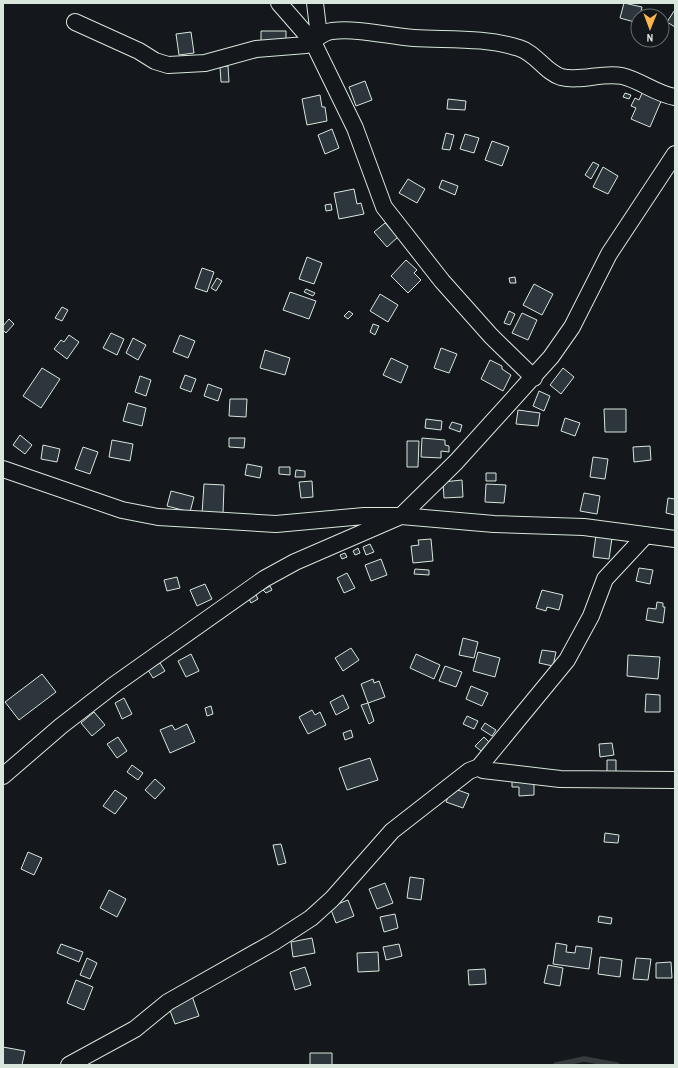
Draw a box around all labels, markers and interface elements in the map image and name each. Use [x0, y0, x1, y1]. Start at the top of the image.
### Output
north arrow [630, 8, 670, 48]
text: N [646, 31, 653, 45]

